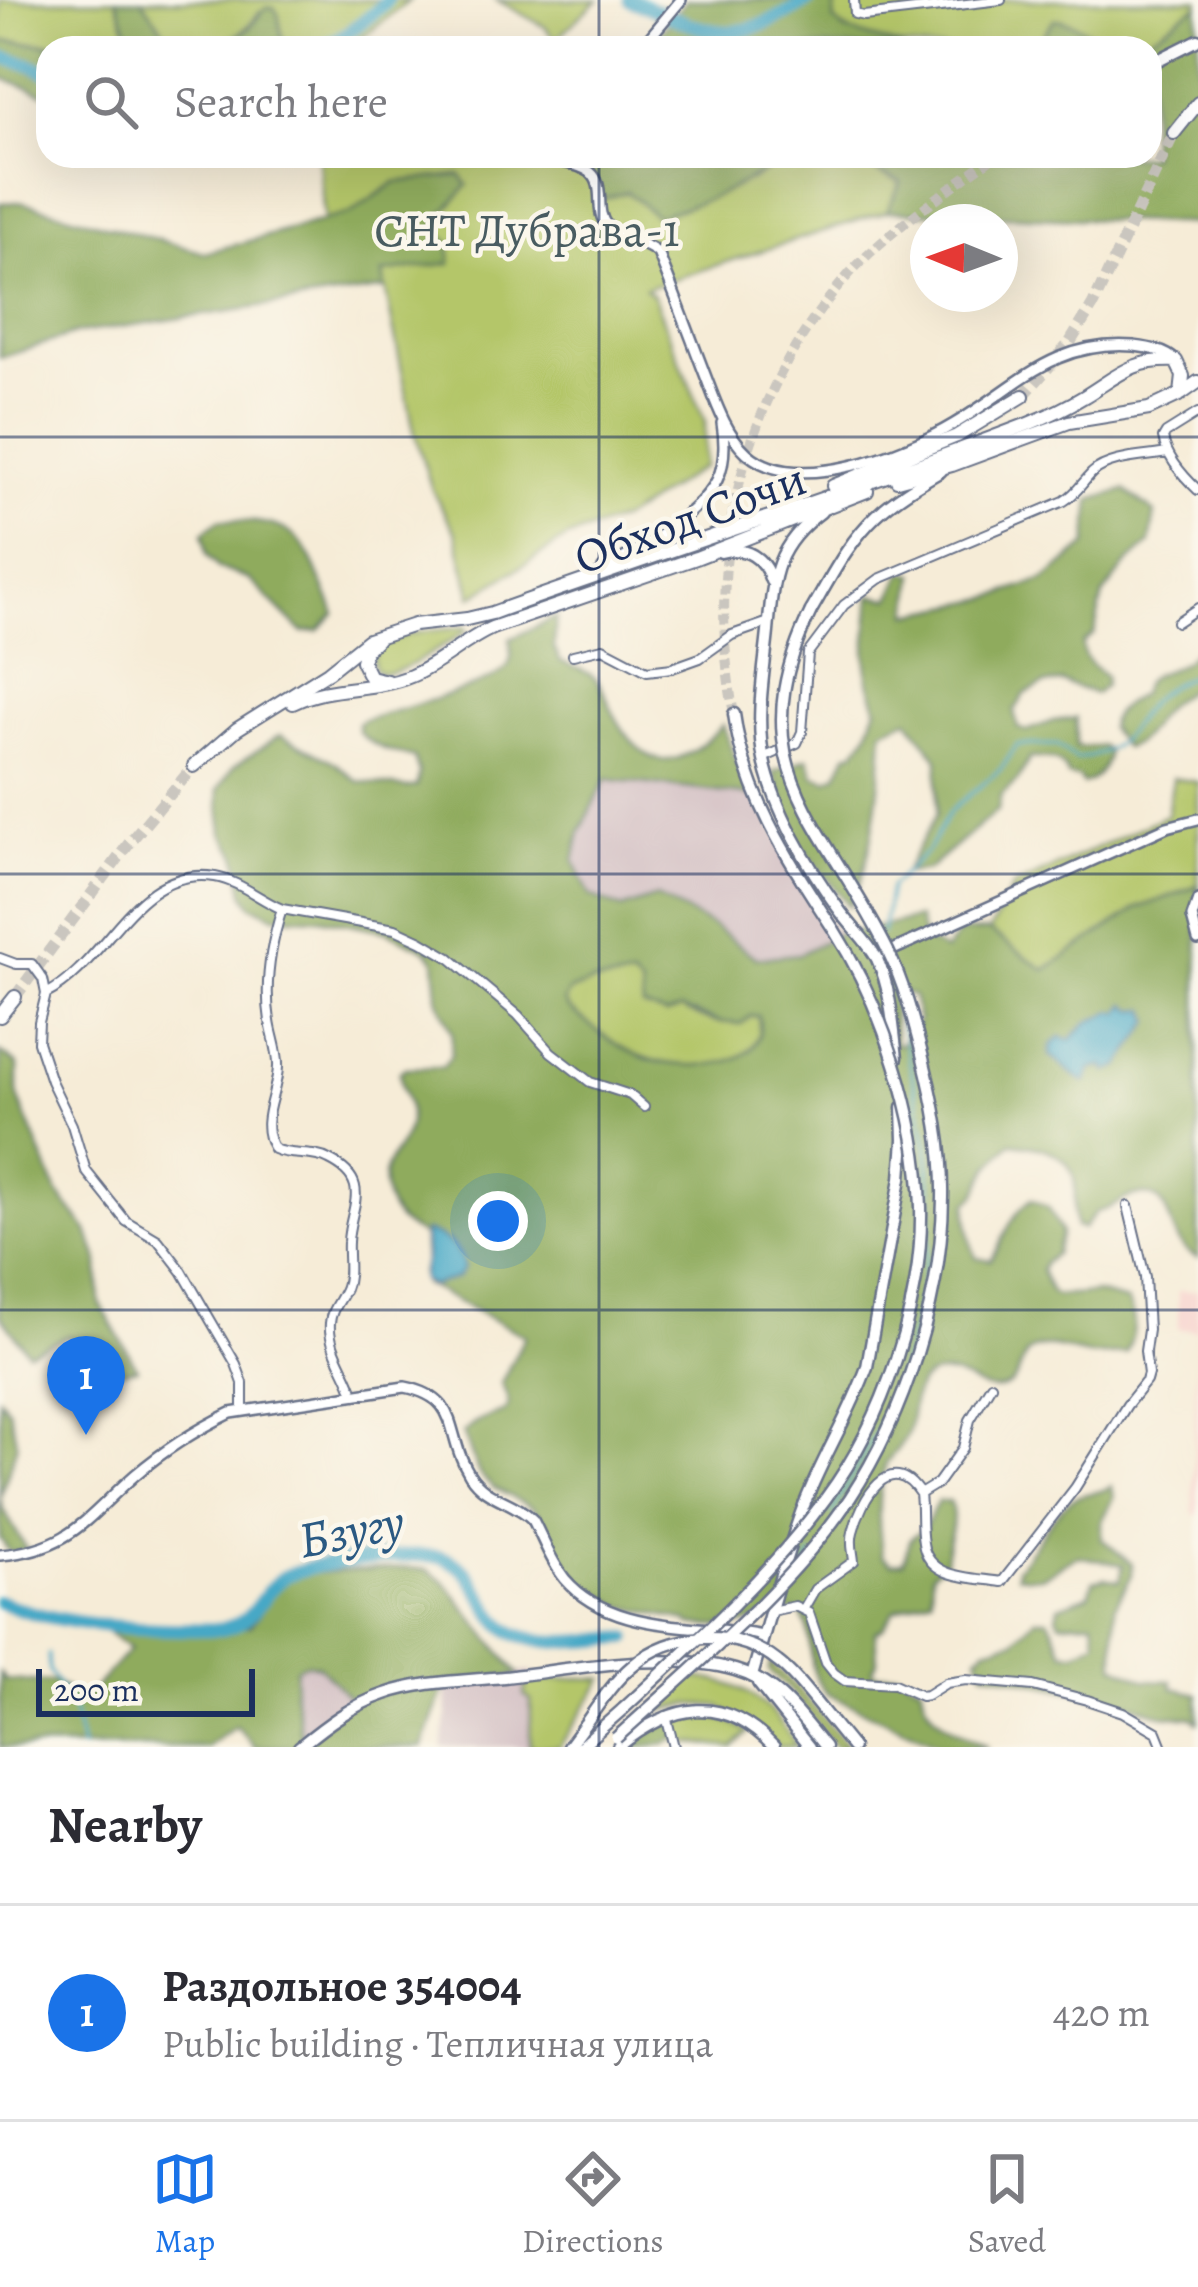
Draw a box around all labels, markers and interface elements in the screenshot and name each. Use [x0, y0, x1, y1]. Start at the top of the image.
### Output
search box [36, 36, 1162, 168]
icon: search [78, 69, 144, 135]
text: Search here [174, 71, 388, 133]
park label: СНТ Дубрава-1 [374, 197, 680, 263]
north arrow [910, 204, 1018, 312]
street label: Обход Сочи [565, 446, 815, 590]
your location [468, 1191, 528, 1251]
pin: 1 [47, 1336, 125, 1435]
water label: Бзугу [292, 1486, 410, 1575]
scale bar [36, 1663, 255, 1716]
text: 200 m [54, 1667, 139, 1712]
text: Nearby [48, 1790, 202, 1860]
text: Раздольное 354004 [162, 1955, 522, 2017]
text: 1 [80, 1986, 94, 2039]
text: 420 m [1053, 1986, 1150, 2039]
text: Public building · Тепличная улица [162, 2017, 713, 2070]
tab: Map [152, 2146, 218, 2263]
tab: Directions [522, 2146, 664, 2263]
tab: Saved [968, 2146, 1046, 2263]

